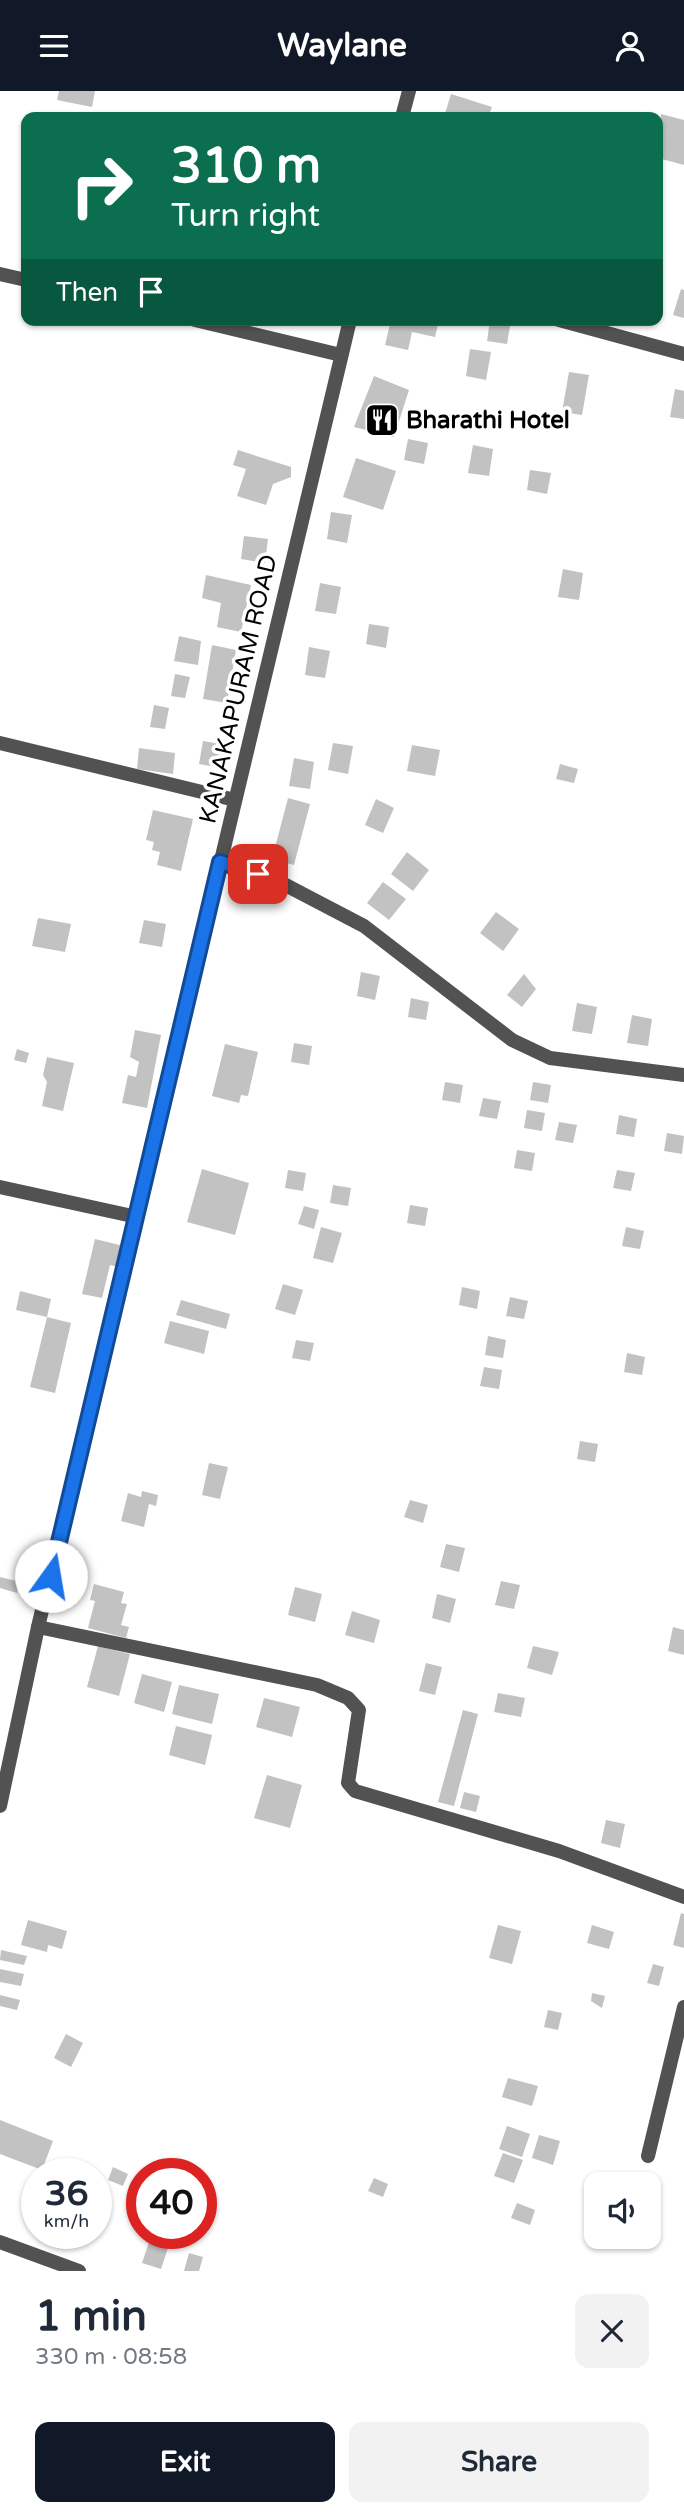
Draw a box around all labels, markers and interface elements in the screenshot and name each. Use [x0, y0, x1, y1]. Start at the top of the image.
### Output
icon: menu [35, 27, 73, 65]
text: Waylane [277, 27, 407, 65]
icon: person [611, 27, 649, 65]
text: 310 m [171, 137, 321, 196]
icon: right [56, 140, 147, 231]
text: Turn right [171, 197, 320, 235]
icon: arrive [132, 273, 170, 311]
text: Then [56, 277, 118, 308]
restaurant icon: Bharathi Hotel [363, 401, 401, 439]
place label: Bharathi Hotel [406, 406, 570, 435]
street label: KANAKAPURAM ROAD [193, 552, 284, 826]
pin [228, 844, 288, 904]
icon: arrive [239, 855, 277, 893]
position arrow [14, 1539, 88, 1613]
speed limit sign: 40 [126, 2158, 217, 2249]
map controls [584, 2172, 661, 2249]
button: sound [584, 2172, 661, 2249]
text: 36 [45, 2173, 88, 2215]
text: km/h [44, 2210, 89, 2232]
text: 1 min [35, 2291, 147, 2342]
button: close [575, 2294, 649, 2368]
text: 330 m · 08:58 [35, 2343, 187, 2371]
button: Exit [35, 2422, 335, 2502]
button: Share [349, 2422, 649, 2502]

